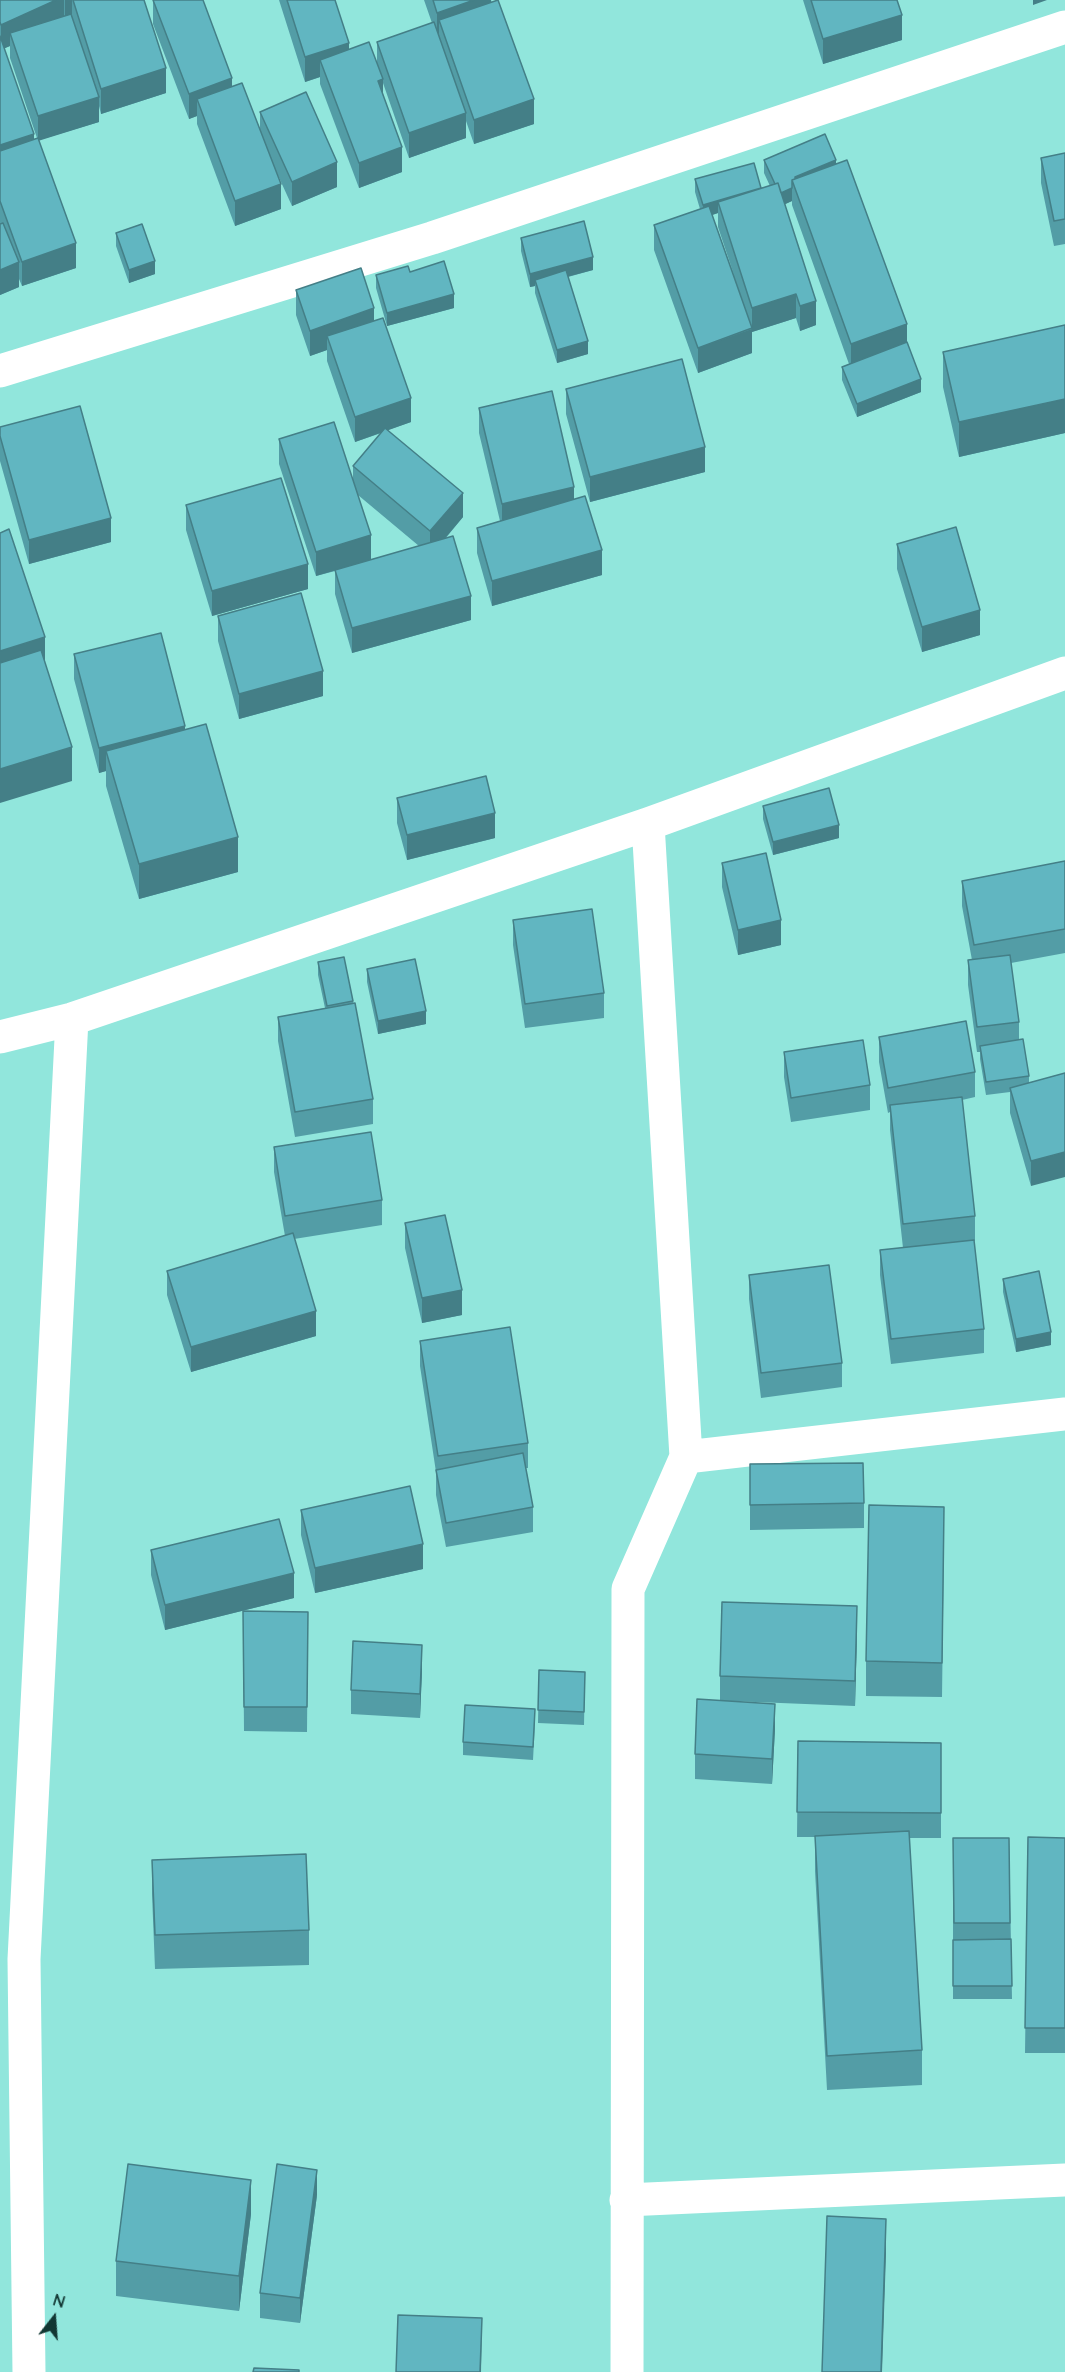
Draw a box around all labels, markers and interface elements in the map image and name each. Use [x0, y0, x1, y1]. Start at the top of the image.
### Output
north arrow [24, 2288, 84, 2348]
text: N [51, 2290, 68, 2312]

